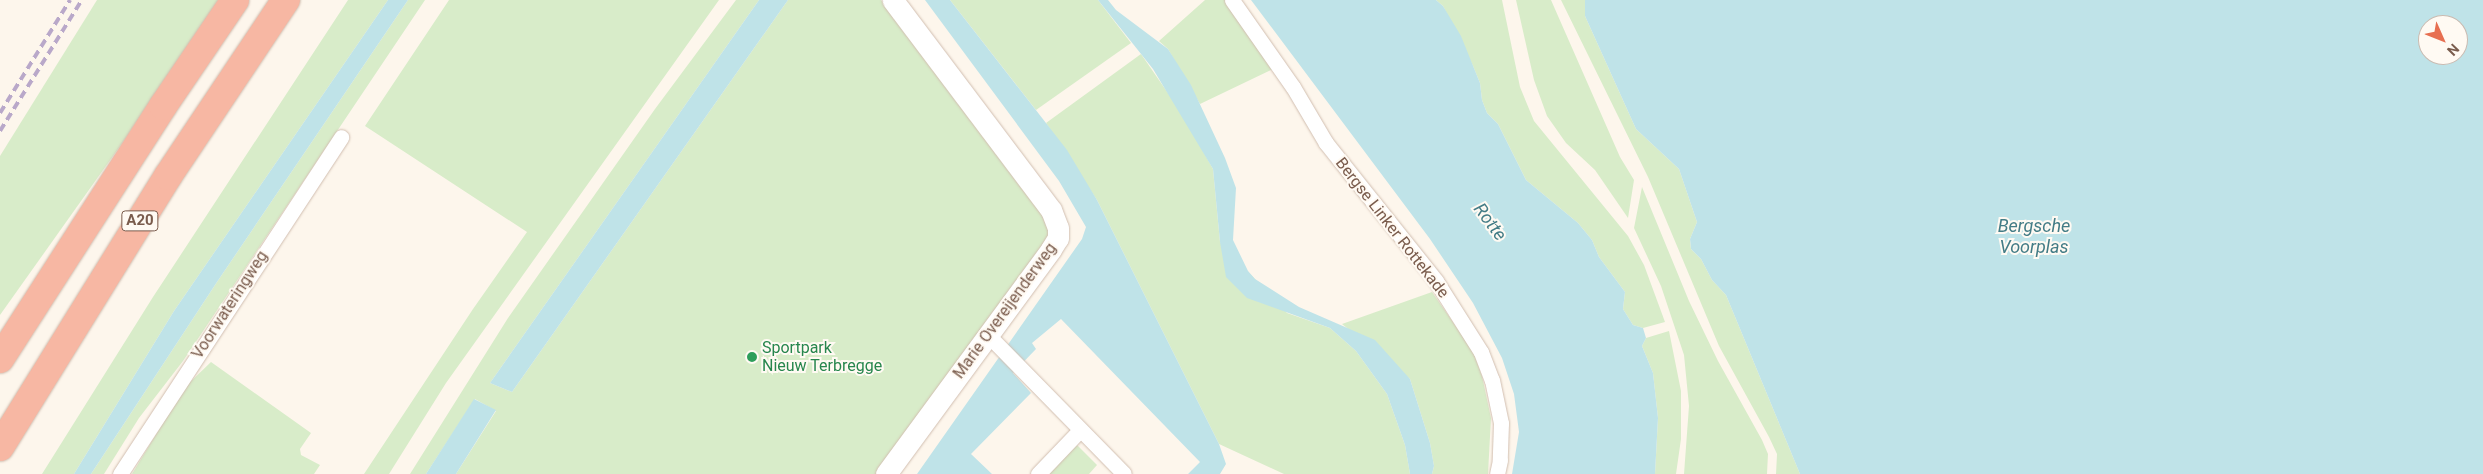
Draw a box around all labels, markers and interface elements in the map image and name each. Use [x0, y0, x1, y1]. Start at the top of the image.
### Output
north arrow [2418, 15, 2468, 65]
text: N [2444, 41, 2462, 59]
street label: Bergse Linker Rottekade [1331, 154, 1453, 302]
water label: Rotte [1469, 199, 1511, 245]
road number: A20 [121, 208, 159, 234]
water label: Bergsche Voorplas [1998, 216, 2070, 258]
street label: Marie Overeijenderweg [949, 239, 1061, 383]
street label: Voorwateringweg [188, 247, 272, 363]
place label: Sportpark Nieuw Terbregge [762, 338, 882, 376]
marker: Sportpark Nieuw Terbregge [746, 351, 758, 363]

